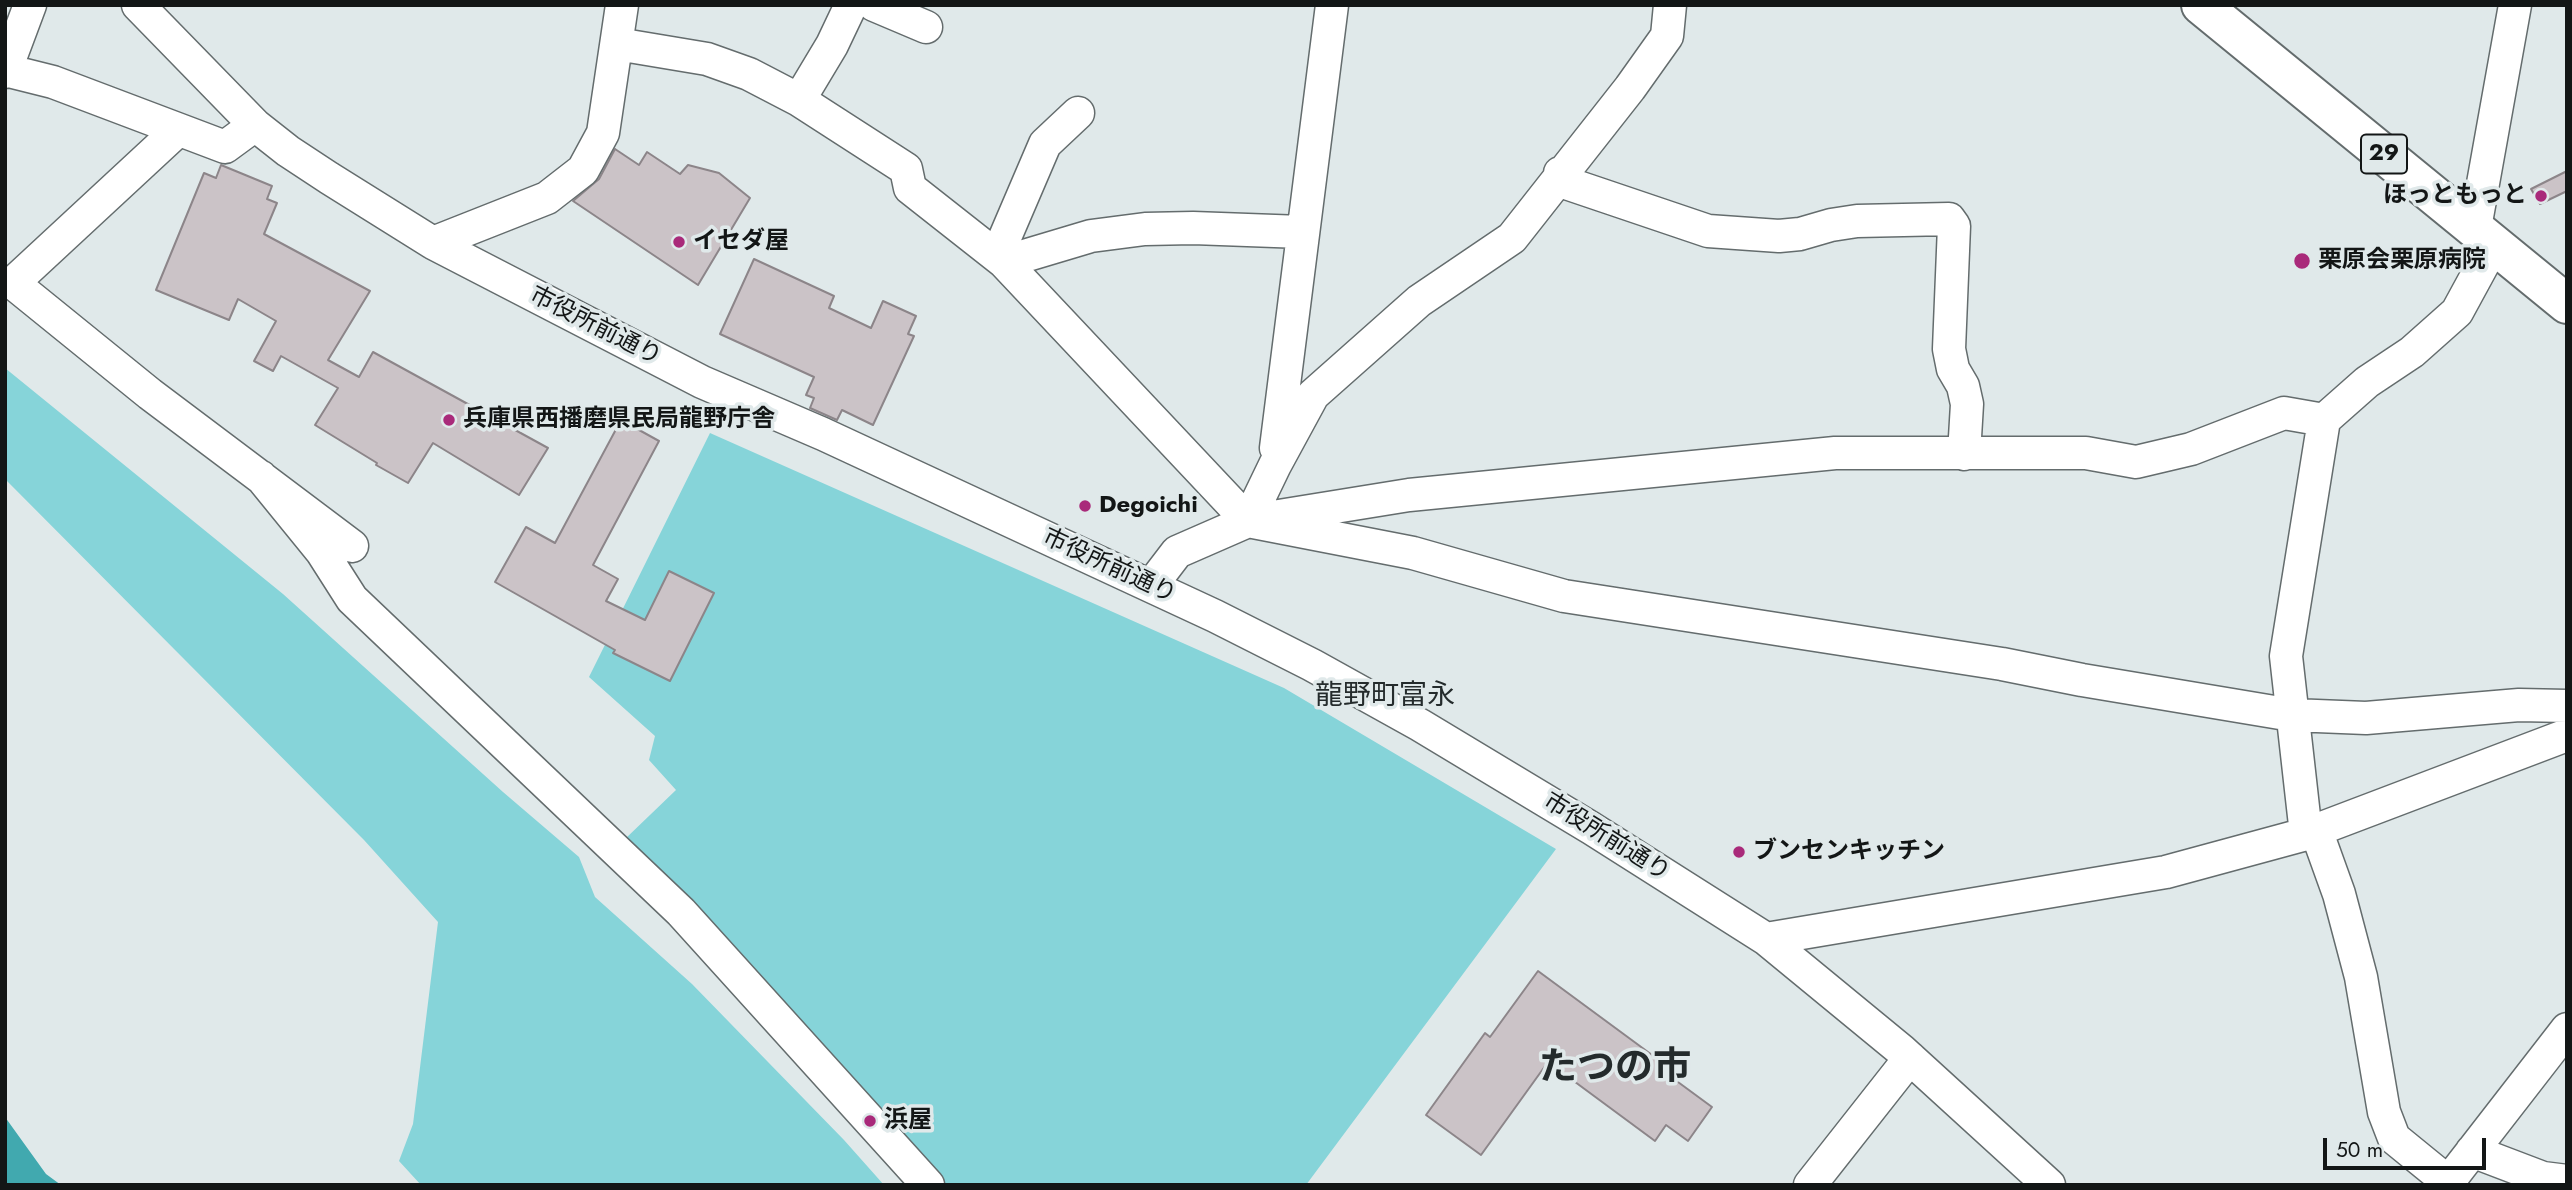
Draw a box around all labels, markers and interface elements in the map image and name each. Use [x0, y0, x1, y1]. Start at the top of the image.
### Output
road number: 29 [2361, 134, 2407, 174]
place label: ほっともっと [2383, 182, 2527, 210]
marker: ほっともっと [2533, 188, 2549, 204]
place label: イセダ屋 [693, 228, 789, 256]
marker: イセダ屋 [671, 234, 687, 250]
place label: 栗原会栗原病院 [2318, 247, 2486, 275]
marker: 栗原会栗原病院 [2292, 251, 2312, 271]
street label: 市役所前通り [524, 281, 666, 373]
place label: 兵庫県西播磨県民局龍野庁舎 [463, 406, 775, 434]
marker: 兵庫県西播磨県民局龍野庁舎 [441, 412, 457, 428]
place label: Degoichi [1099, 492, 1198, 520]
marker: Degoichi [1077, 498, 1093, 514]
street label: 市役所前通り [1038, 524, 1180, 610]
district label: 龍野町富永 [1315, 680, 1455, 714]
street label: 市役所前通り [1537, 788, 1675, 888]
place label: ブンセンキッチン [1753, 838, 1945, 866]
marker: ブンセンキッチン [1731, 844, 1747, 860]
district label: たつの市 [1539, 1047, 1691, 1093]
place label: 浜屋 [884, 1107, 932, 1135]
marker: 浜屋 [862, 1113, 878, 1129]
scale bar [2327, 1124, 2490, 1168]
text: 50 m [2336, 1135, 2383, 1165]

